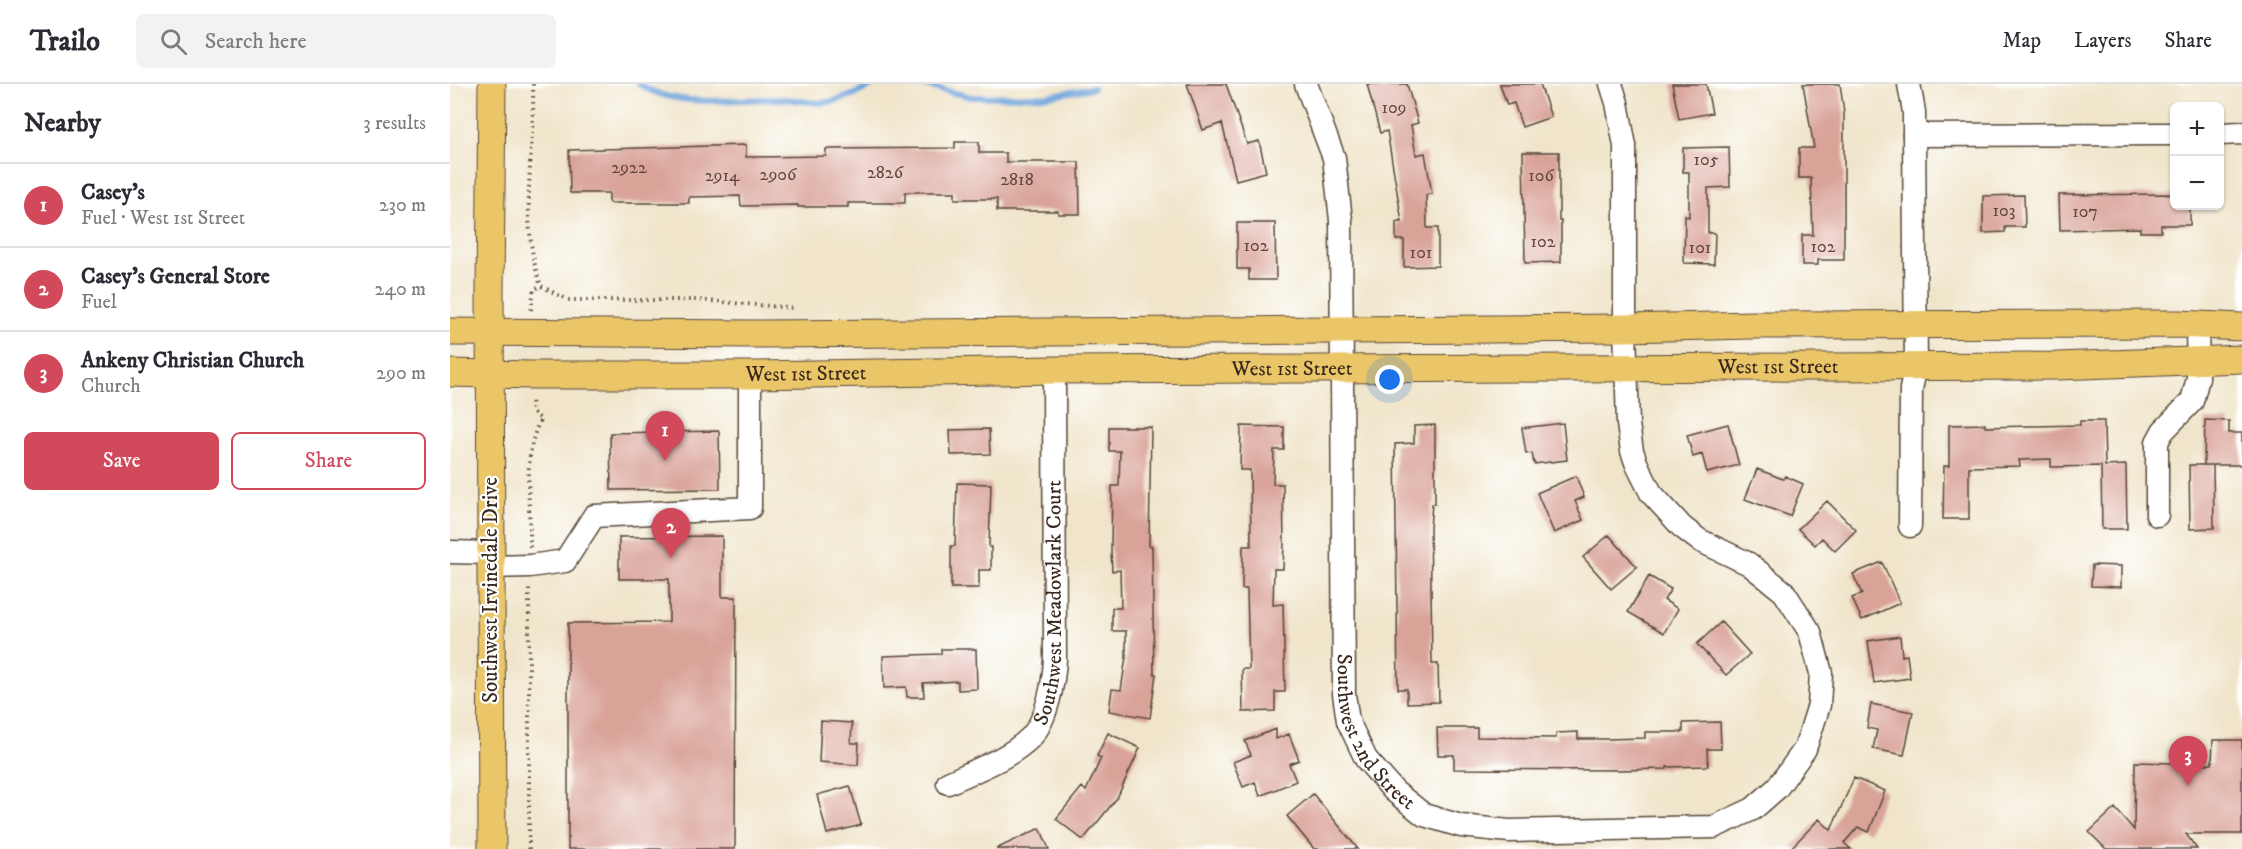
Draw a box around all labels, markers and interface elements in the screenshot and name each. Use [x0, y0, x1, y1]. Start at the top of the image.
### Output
search box [136, 14, 556, 68]
text: Trailo [30, 24, 100, 59]
icon: search [157, 25, 190, 58]
text: Search here [205, 28, 307, 55]
text: Map [2002, 28, 2041, 54]
text: Layers [2074, 28, 2132, 54]
text: Share [2165, 28, 2212, 54]
house number: 109 [1381, 97, 1407, 119]
map controls [2170, 102, 2224, 210]
button: + [2170, 102, 2224, 156]
text: Nearby [24, 107, 101, 140]
text: 3 results [363, 111, 426, 136]
house number: 105 [1693, 149, 1719, 171]
button: − [2170, 156, 2224, 210]
house number: 2922 [611, 157, 647, 179]
house number: 2826 [867, 162, 904, 184]
house number: 2906 [760, 164, 797, 186]
house number: 2914 [705, 165, 740, 187]
house number: 106 [1528, 165, 1554, 187]
house number: 2818 [1000, 169, 1034, 191]
text: Casey's [81, 179, 145, 206]
text: 1 [40, 193, 47, 218]
text: 230 m [379, 193, 426, 218]
house number: 103 [1993, 200, 2015, 222]
house number: 107 [2072, 201, 2098, 223]
text: Fuel · West 1st Street [81, 206, 245, 231]
house number: 102 [1530, 231, 1556, 253]
house number: 102 [1243, 235, 1269, 257]
house number: 102 [1810, 236, 1836, 258]
house number: 101 [1689, 237, 1711, 259]
house number: 101 [1410, 242, 1432, 264]
text: Casey's General Store [81, 263, 270, 290]
text: 2 [39, 277, 48, 302]
text: 240 m [375, 277, 426, 302]
text: Fuel [81, 290, 117, 315]
text: Ankeny Christian Church [81, 347, 304, 374]
street label: West 1st Street [1716, 354, 1839, 380]
street label: West 1st Street [1230, 356, 1353, 382]
street label: West 1st Street [745, 360, 867, 388]
text: 3 [40, 361, 47, 386]
text: 290 m [376, 361, 426, 386]
your location [1375, 365, 1404, 394]
text: Church [81, 374, 141, 399]
pin: 1 [646, 412, 684, 461]
button: Save [24, 432, 219, 490]
button: Share [231, 432, 426, 490]
street label: Southwest Irvinedale Drive [478, 477, 504, 703]
street label: Southwest Meadowlark Court [1028, 480, 1068, 730]
pin: 2 [652, 508, 690, 558]
street label: Southwest 2nd Street [1331, 654, 1421, 816]
pin: 3 [2168, 736, 2208, 786]

